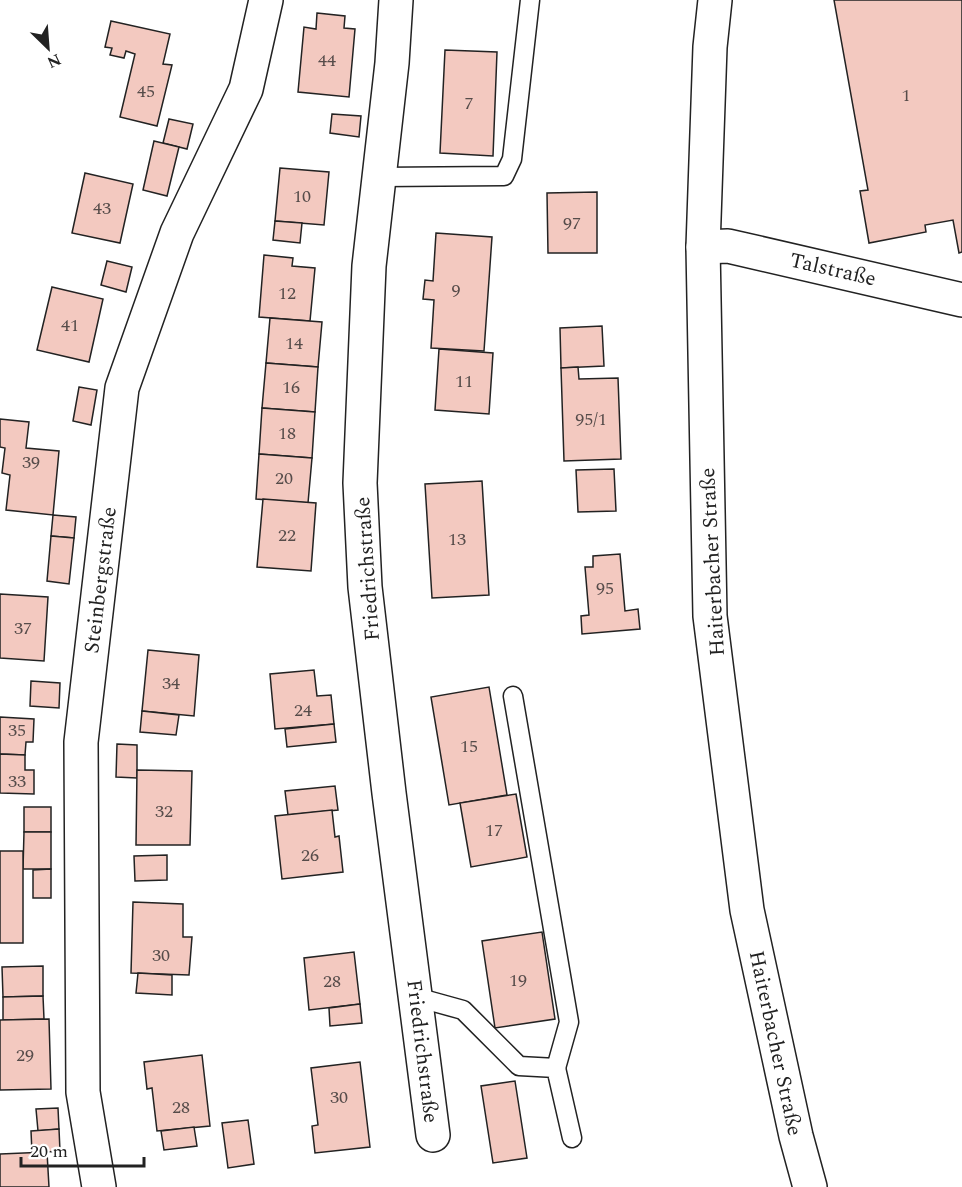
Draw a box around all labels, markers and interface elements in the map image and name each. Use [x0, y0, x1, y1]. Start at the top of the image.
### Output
north arrow [18, 18, 78, 78]
text: N [43, 47, 65, 74]
house number: 44 [318, 47, 336, 74]
house number: 45 [137, 78, 155, 105]
house number: 1 [902, 82, 911, 109]
house number: 7 [465, 90, 474, 117]
house number: 10 [293, 183, 311, 210]
house number: 43 [93, 195, 111, 222]
house number: 97 [563, 210, 581, 237]
street label: Talstraße [786, 245, 879, 295]
house number: 9 [452, 277, 461, 304]
house number: 12 [278, 280, 296, 307]
house number: 41 [61, 312, 79, 339]
house number: 14 [285, 330, 303, 357]
house number: 11 [455, 368, 473, 395]
house number: 16 [282, 374, 300, 401]
house number: 95/1 [575, 406, 607, 433]
house number: 18 [278, 420, 296, 447]
house number: 39 [22, 449, 40, 476]
house number: 20 [275, 465, 293, 492]
street label: Haiterbacher Straße [692, 467, 734, 657]
street label: Friedrichstraße [347, 496, 389, 642]
street label: Steinbergstraße [76, 505, 126, 655]
house number: 22 [278, 522, 296, 549]
house number: 13 [448, 526, 466, 553]
house number: 95 [596, 575, 614, 602]
house number: 37 [14, 615, 32, 642]
house number: 34 [162, 670, 180, 697]
house number: 24 [294, 697, 312, 724]
house number: 35 [8, 717, 26, 744]
house number: 15 [460, 733, 478, 760]
house number: 33 [8, 768, 26, 795]
house number: 32 [155, 798, 173, 825]
house number: 17 [485, 817, 503, 844]
house number: 26 [301, 842, 319, 869]
house number: 30 [152, 942, 170, 969]
street label: Haiterbacher Straße [740, 948, 810, 1139]
house number: 19 [509, 967, 527, 994]
house number: 28 [323, 968, 341, 995]
street label: Friedrichstraße [397, 977, 447, 1125]
house number: 29 [16, 1042, 34, 1069]
house number: 30 [330, 1084, 348, 1111]
house number: 28 [172, 1094, 190, 1121]
scale bar [21, 1130, 144, 1168]
text: 20 m [30, 1138, 68, 1165]

